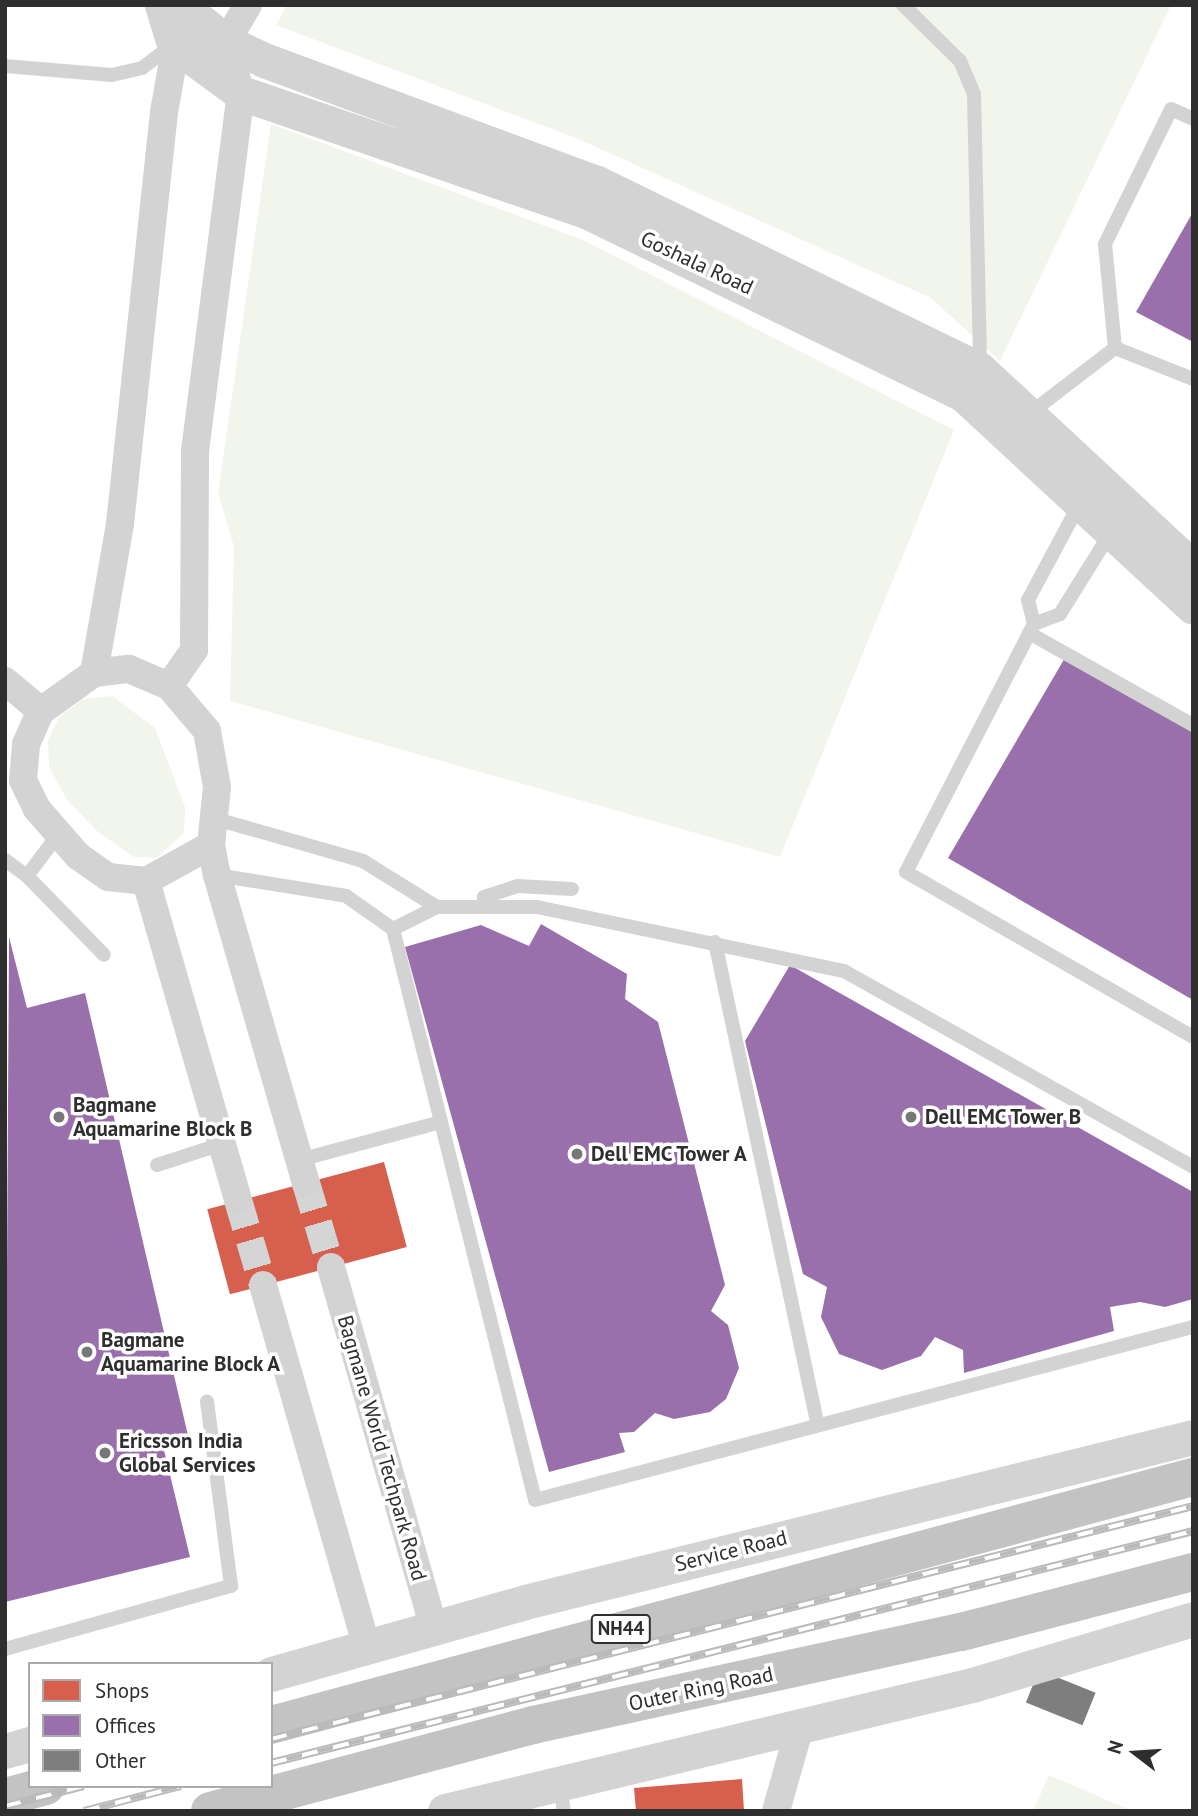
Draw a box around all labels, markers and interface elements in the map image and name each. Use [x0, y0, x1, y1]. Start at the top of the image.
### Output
street label: Goshala Road [637, 226, 757, 300]
place label: Bagmane Aquamarine Block B [73, 1092, 253, 1142]
place label: Dell EMC Tower B [925, 1104, 1083, 1130]
marker: Bagmane Aquamarine Block B [51, 1109, 67, 1125]
marker: Dell EMC Tower B [903, 1109, 919, 1125]
place label: Dell EMC Tower A [591, 1141, 749, 1167]
marker: Dell EMC Tower A [569, 1146, 585, 1162]
street label: Bagmane World Techpark Road [332, 1312, 432, 1584]
place label: Bagmane Aquamarine Block A [101, 1327, 281, 1377]
marker: Bagmane Aquamarine Block A [79, 1344, 95, 1360]
place label: Ericsson India Global Services [119, 1428, 255, 1478]
marker: Ericsson India Global Services [97, 1445, 113, 1461]
street label: Service Road [672, 1525, 790, 1577]
road number: NH44 [590, 1614, 652, 1644]
street label: Outer Ring Road [627, 1661, 775, 1717]
legend [28, 1662, 273, 1788]
text: Shops [95, 1677, 149, 1704]
text: Offices [95, 1712, 156, 1739]
north arrow [1100, 1718, 1170, 1788]
text: N [1102, 1737, 1128, 1756]
text: Other [95, 1747, 146, 1774]

